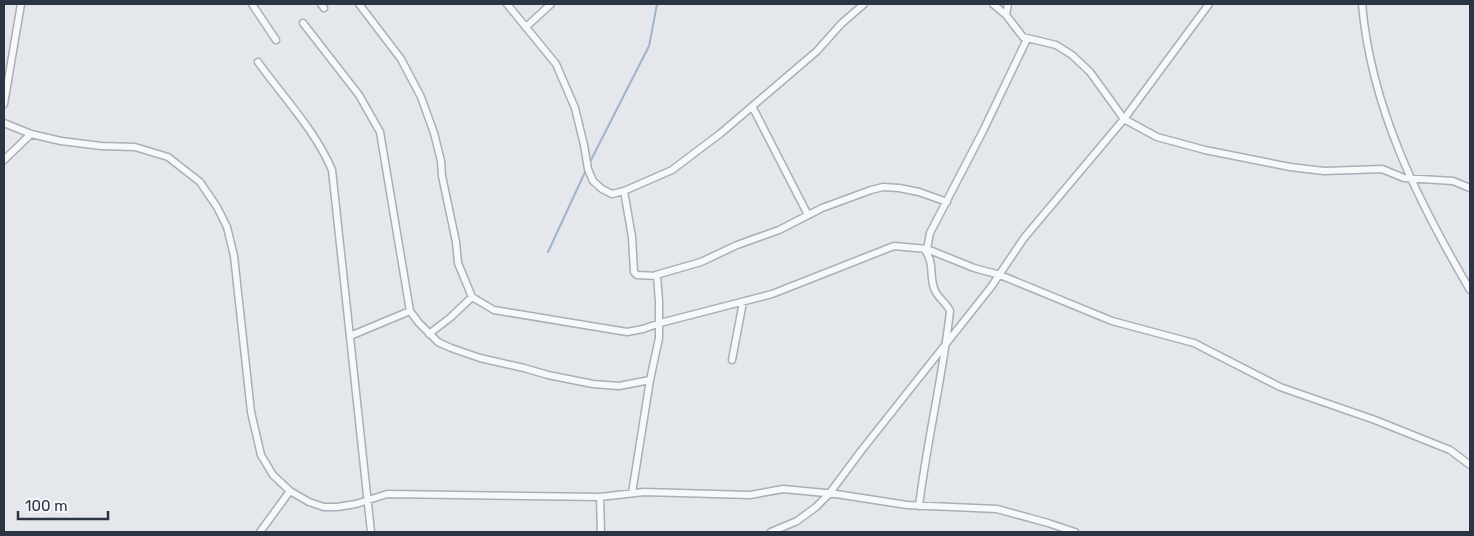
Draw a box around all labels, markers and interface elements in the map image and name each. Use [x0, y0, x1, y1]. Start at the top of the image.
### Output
scale bar [18, 488, 108, 520]
text: 100 m [25, 497, 67, 515]

